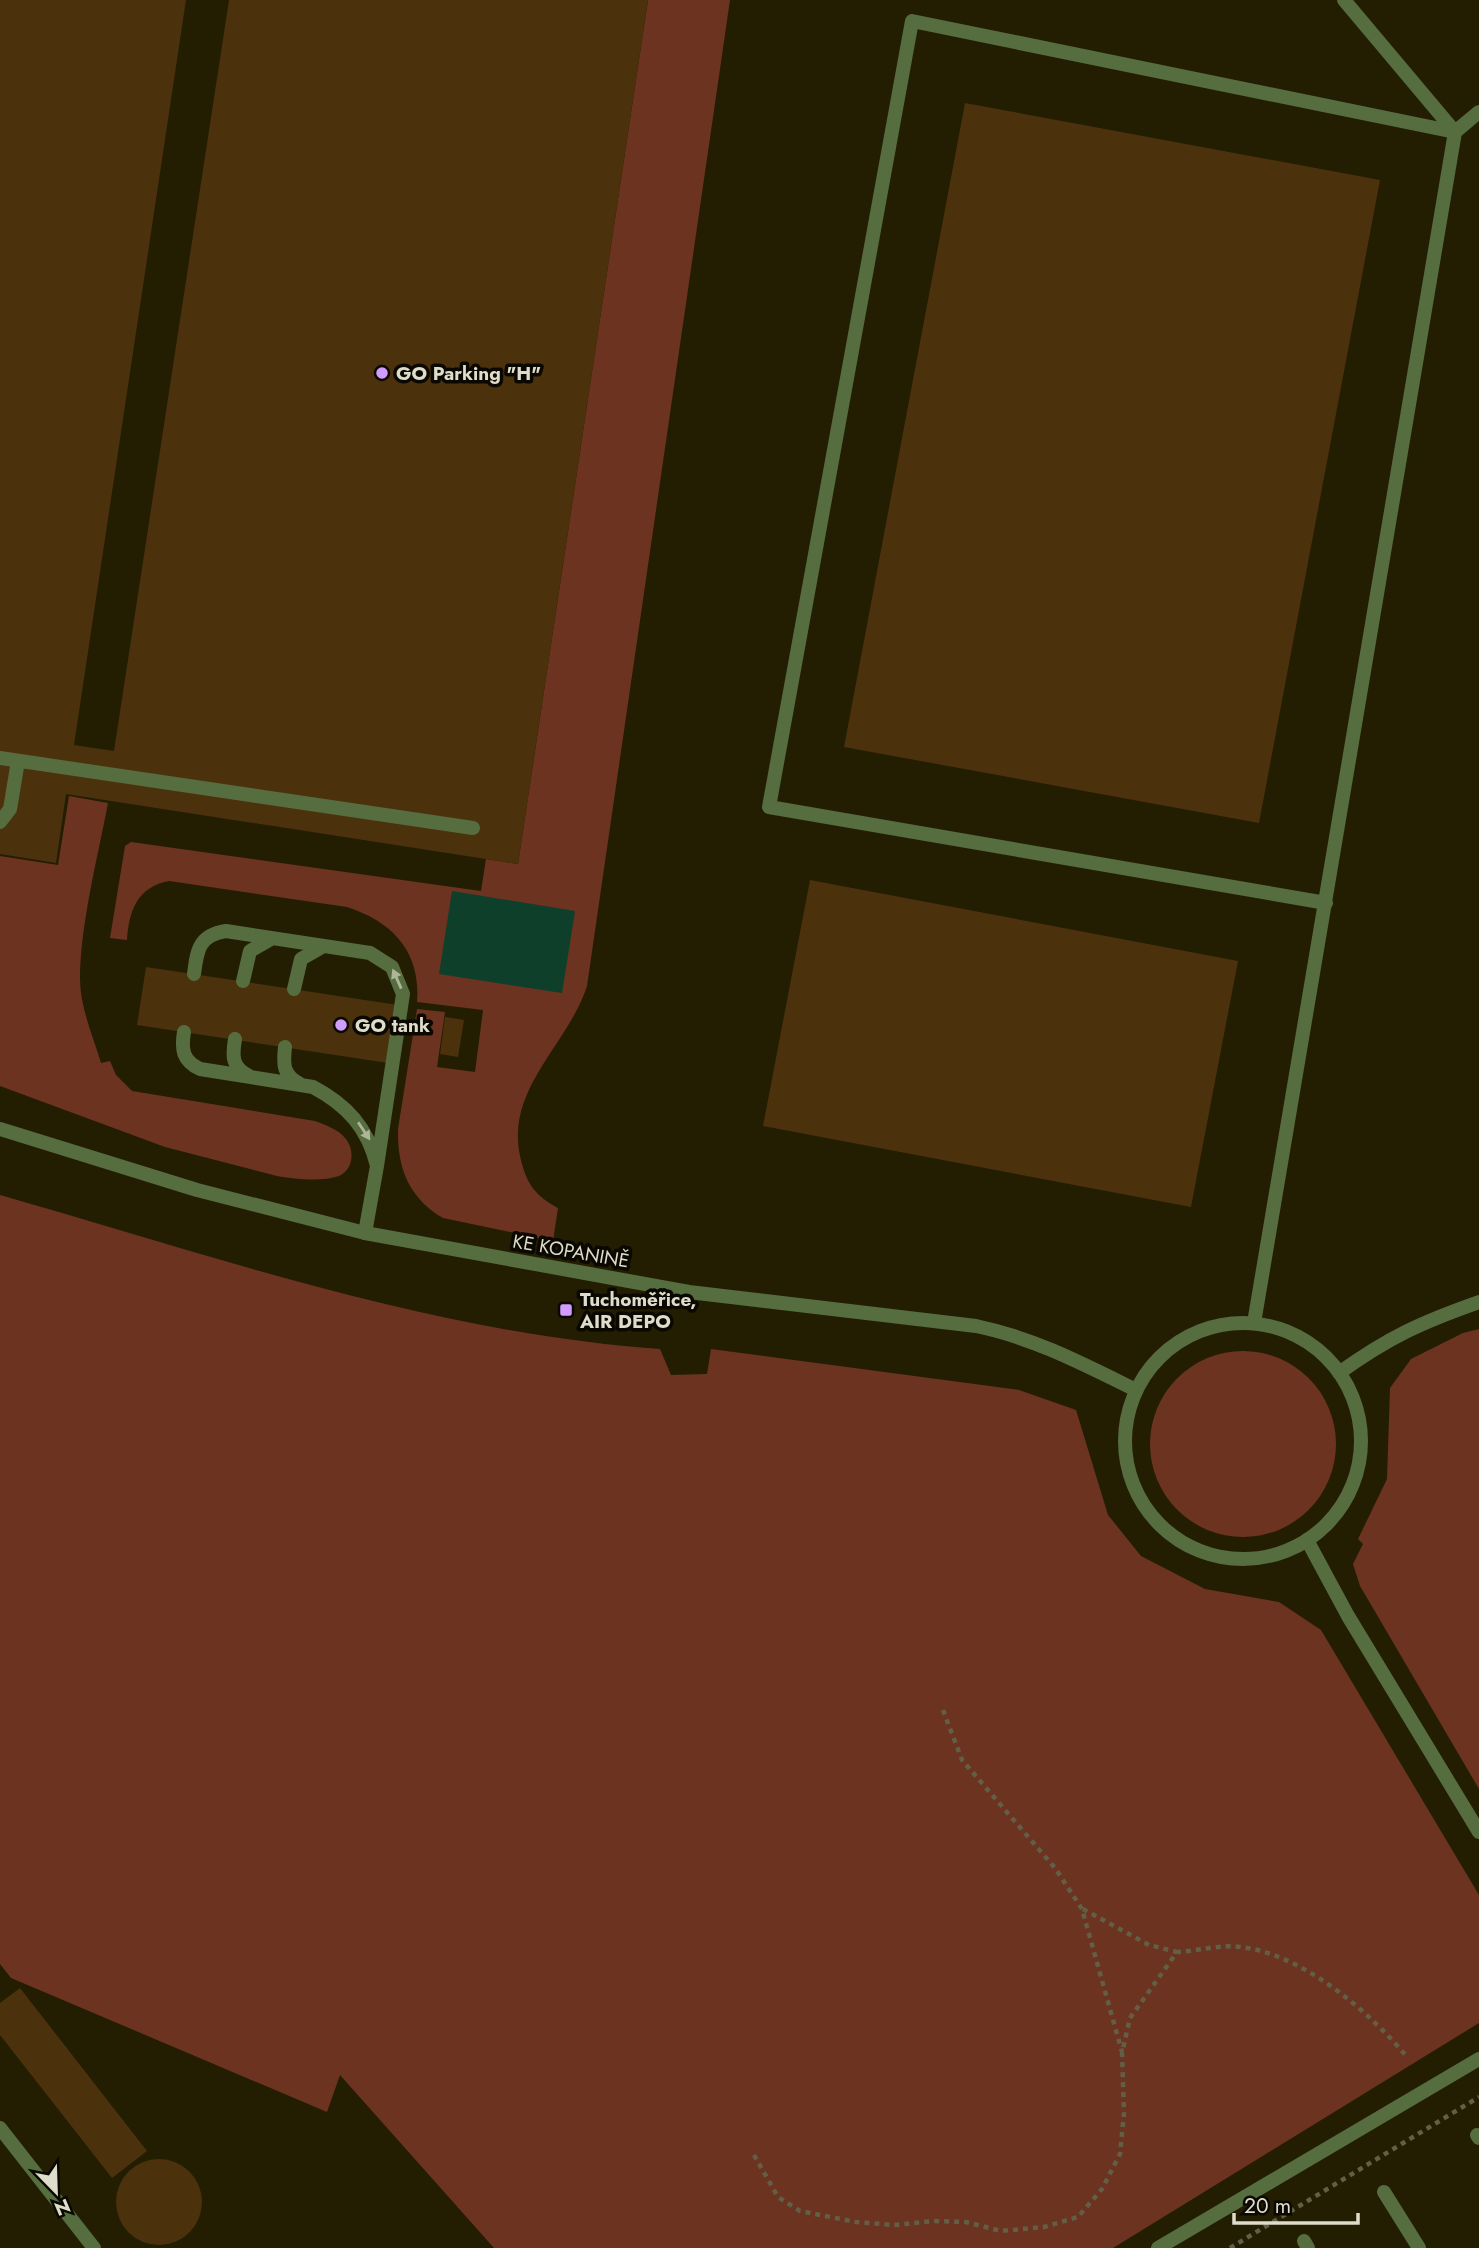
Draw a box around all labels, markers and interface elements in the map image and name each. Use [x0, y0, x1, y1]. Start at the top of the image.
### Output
place label: GO Parking "H" [396, 360, 541, 387]
marker: GO Parking "H" [374, 365, 390, 381]
one-way arrow [391, 969, 403, 989]
place label: GO tank [355, 1012, 430, 1039]
marker: GO tank [333, 1017, 349, 1033]
one-way arrow [357, 1122, 371, 1140]
street label: KE KOPANINĚ [511, 1227, 631, 1275]
place label: Tuchoměřice, AIR DEPO [579, 1286, 696, 1335]
marker: Tuchoměřice, AIR DEPO [558, 1302, 574, 1318]
north arrow [21, 2157, 91, 2227]
scale bar [1234, 2182, 1358, 2226]
text: 20 m [1244, 2191, 1291, 2221]
text: N [50, 2192, 75, 2223]

